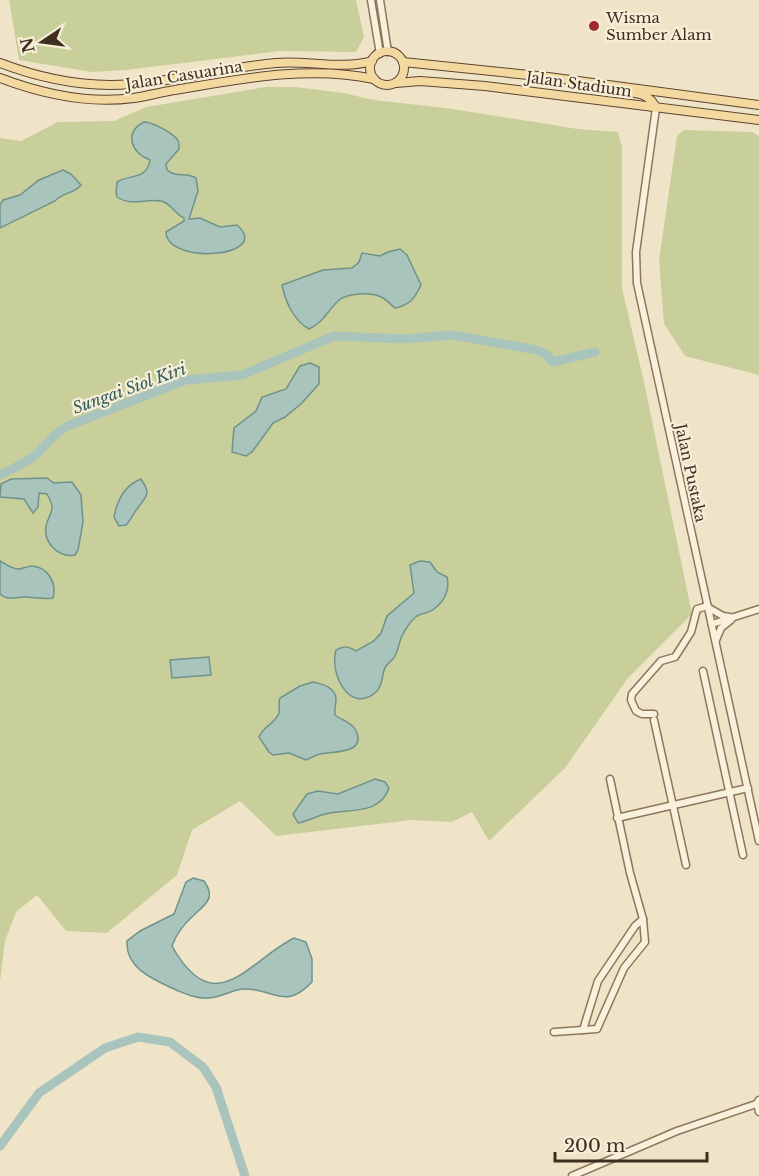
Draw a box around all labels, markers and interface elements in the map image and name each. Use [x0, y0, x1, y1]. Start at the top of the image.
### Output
place label: Wisma Sumber Alam [605, 8, 712, 44]
north arrow [12, 12, 72, 72]
marker: Wisma Sumber Alam [587, 19, 601, 33]
text: N [16, 36, 39, 55]
street label: Jalan Casuarina [122, 56, 244, 94]
street label: Jalan Stadium [523, 67, 633, 101]
water label: Sungai Siol Kiri [70, 358, 189, 418]
street label: Jalan Pustaka [671, 420, 711, 525]
scale bar [555, 1125, 706, 1163]
text: 200 m [564, 1135, 625, 1157]

